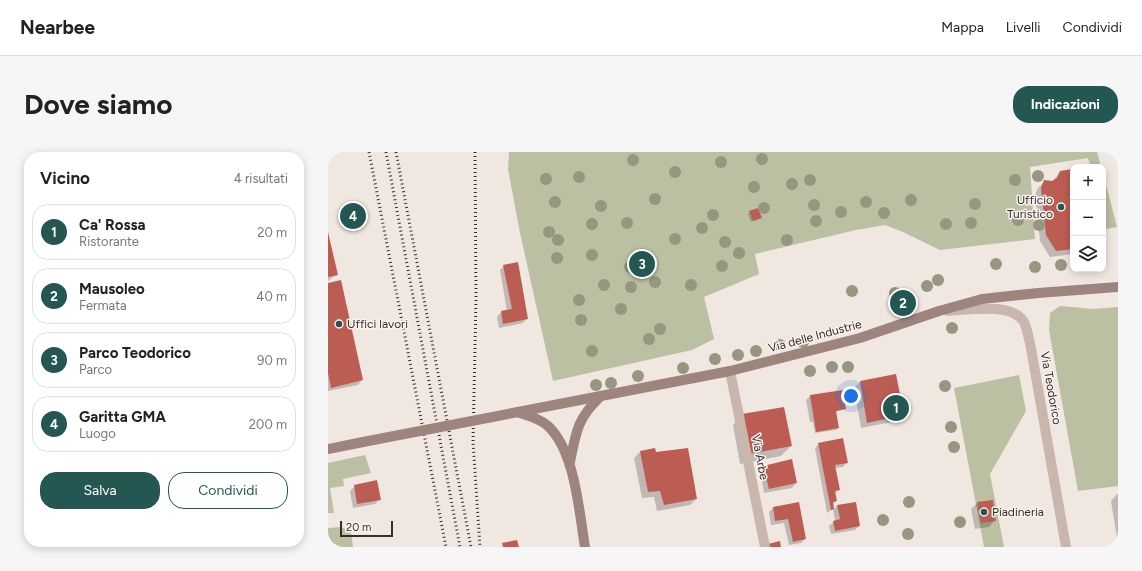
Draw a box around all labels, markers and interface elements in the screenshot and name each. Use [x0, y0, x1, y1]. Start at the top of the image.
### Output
text: Nearbee [20, 16, 95, 39]
text: Mappa [941, 19, 984, 36]
text: Livelli [1006, 19, 1041, 36]
text: Condividi [1063, 19, 1122, 36]
button: Indicazioni [1013, 86, 1118, 123]
text: Dove siamo [24, 87, 173, 121]
map controls [1070, 164, 1106, 272]
button: + [1070, 164, 1106, 200]
text: Vicino [40, 168, 90, 188]
text: 4 risultati [234, 171, 288, 186]
place label: Ufficio Turistico [1007, 193, 1053, 221]
button: − [1070, 200, 1106, 236]
pin: 4 [340, 201, 366, 231]
marker: Ufficio Turistico [1056, 202, 1066, 212]
text: Ca' Rossa [79, 216, 145, 234]
text: 1 [51, 225, 57, 240]
text: 20 m [257, 225, 287, 240]
text: Ristorante [79, 234, 139, 249]
button: layers [1070, 236, 1106, 272]
pin: 3 [629, 249, 655, 279]
text: Mausoleo [79, 280, 145, 298]
pin: 2 [890, 288, 916, 318]
text: 2 [50, 289, 58, 304]
text: 40 m [256, 289, 287, 304]
text: Fermata [79, 298, 127, 313]
place label: Uffici lavori [347, 317, 408, 331]
street label: Via delle Industrie [767, 317, 863, 355]
marker: Uffici lavori [334, 319, 344, 329]
text: Parco Teodorico [79, 344, 191, 362]
street label: Via Teodorico [1038, 350, 1064, 426]
text: 3 [50, 353, 58, 368]
text: 90 m [257, 353, 287, 368]
text: Parco [79, 362, 112, 377]
your location [841, 386, 861, 406]
pin: 1 [883, 393, 909, 423]
text: Garitta GMA [79, 408, 166, 426]
text: 4 [50, 417, 58, 432]
text: 200 m [249, 417, 287, 432]
text: Luogo [79, 426, 116, 441]
street label: Via Arbe [749, 433, 771, 481]
button: Salva [40, 472, 160, 509]
button: Condividi [168, 472, 288, 509]
place label: Piadineria [992, 505, 1044, 519]
marker: Piadineria [979, 507, 989, 517]
scale bar [340, 519, 393, 538]
text: 20 m [346, 521, 371, 534]

